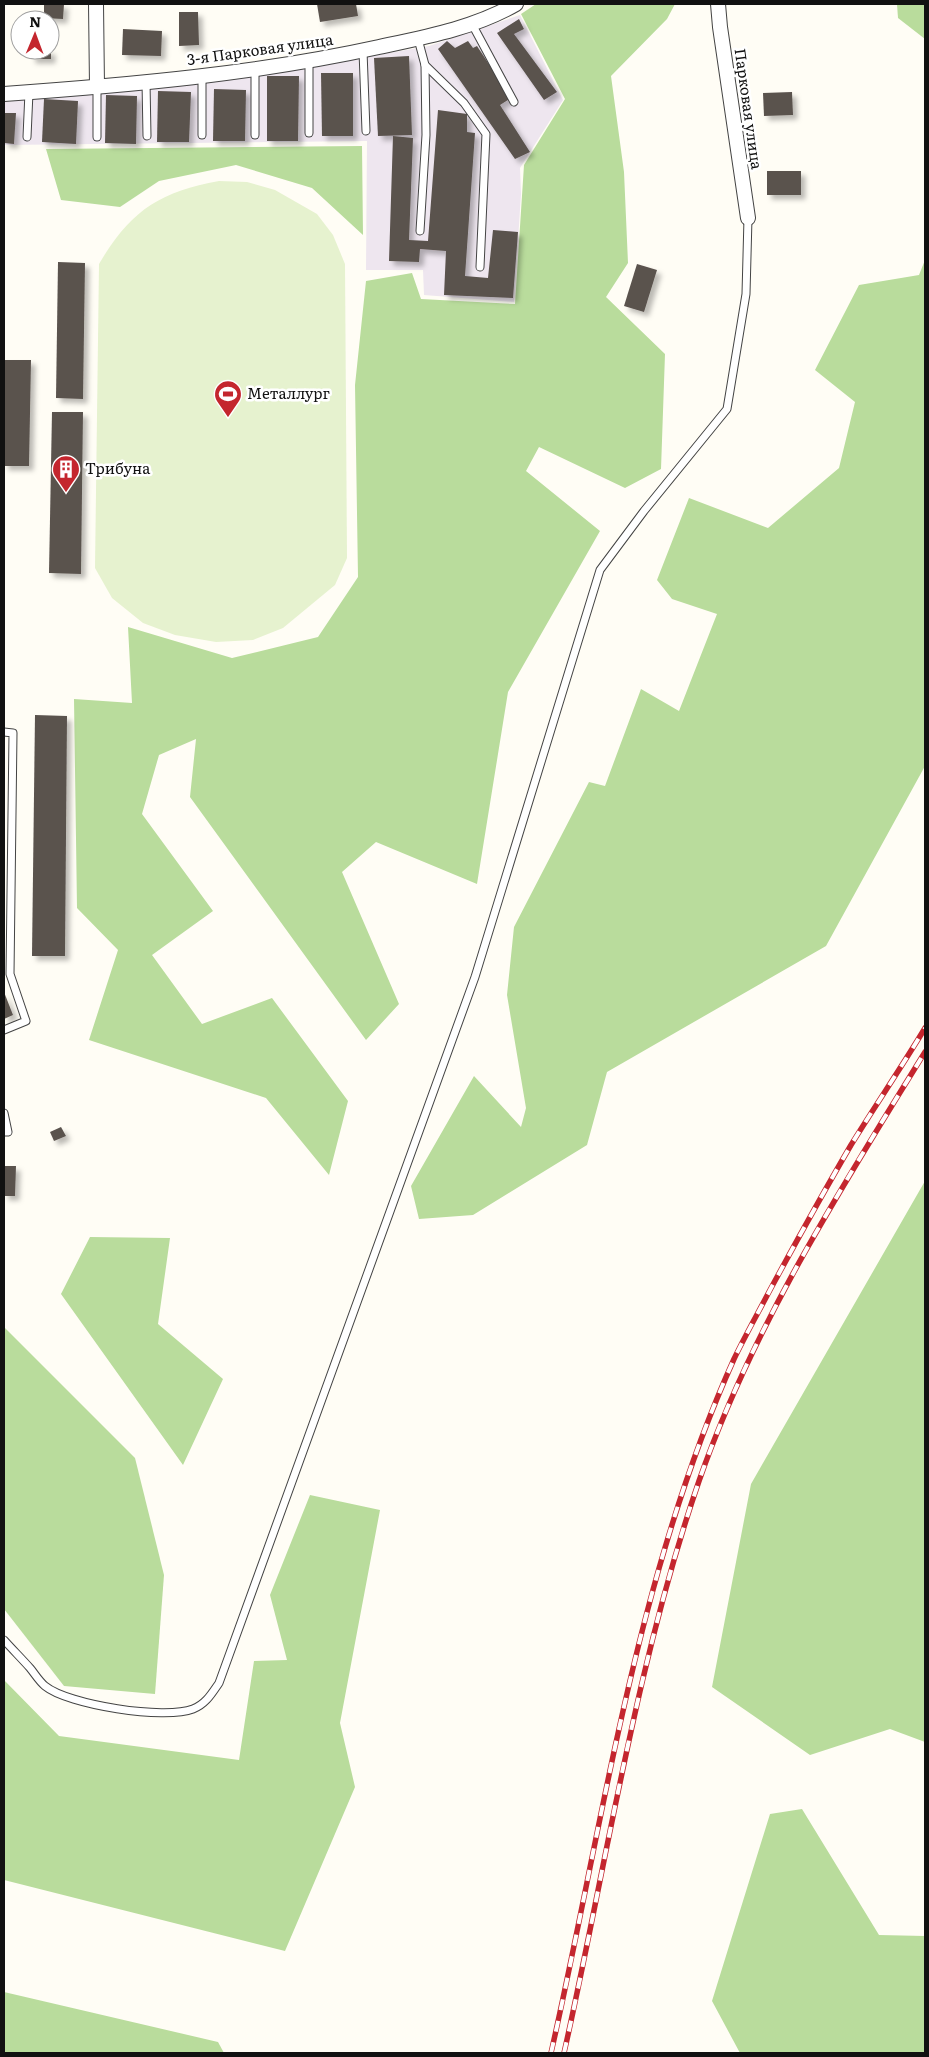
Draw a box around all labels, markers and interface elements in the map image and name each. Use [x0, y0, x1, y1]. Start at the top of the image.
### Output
north arrow [10, 10, 60, 60]
text: N [29, 11, 42, 31]
street label: 3-я Парковая улица [185, 27, 335, 70]
street label: Парковая улица [730, 47, 769, 172]
sports icon: Металлург [213, 379, 243, 418]
place label: Металлург [247, 381, 331, 404]
building icon: Трибуна [51, 454, 81, 493]
place label: Трибуна [85, 456, 151, 479]

